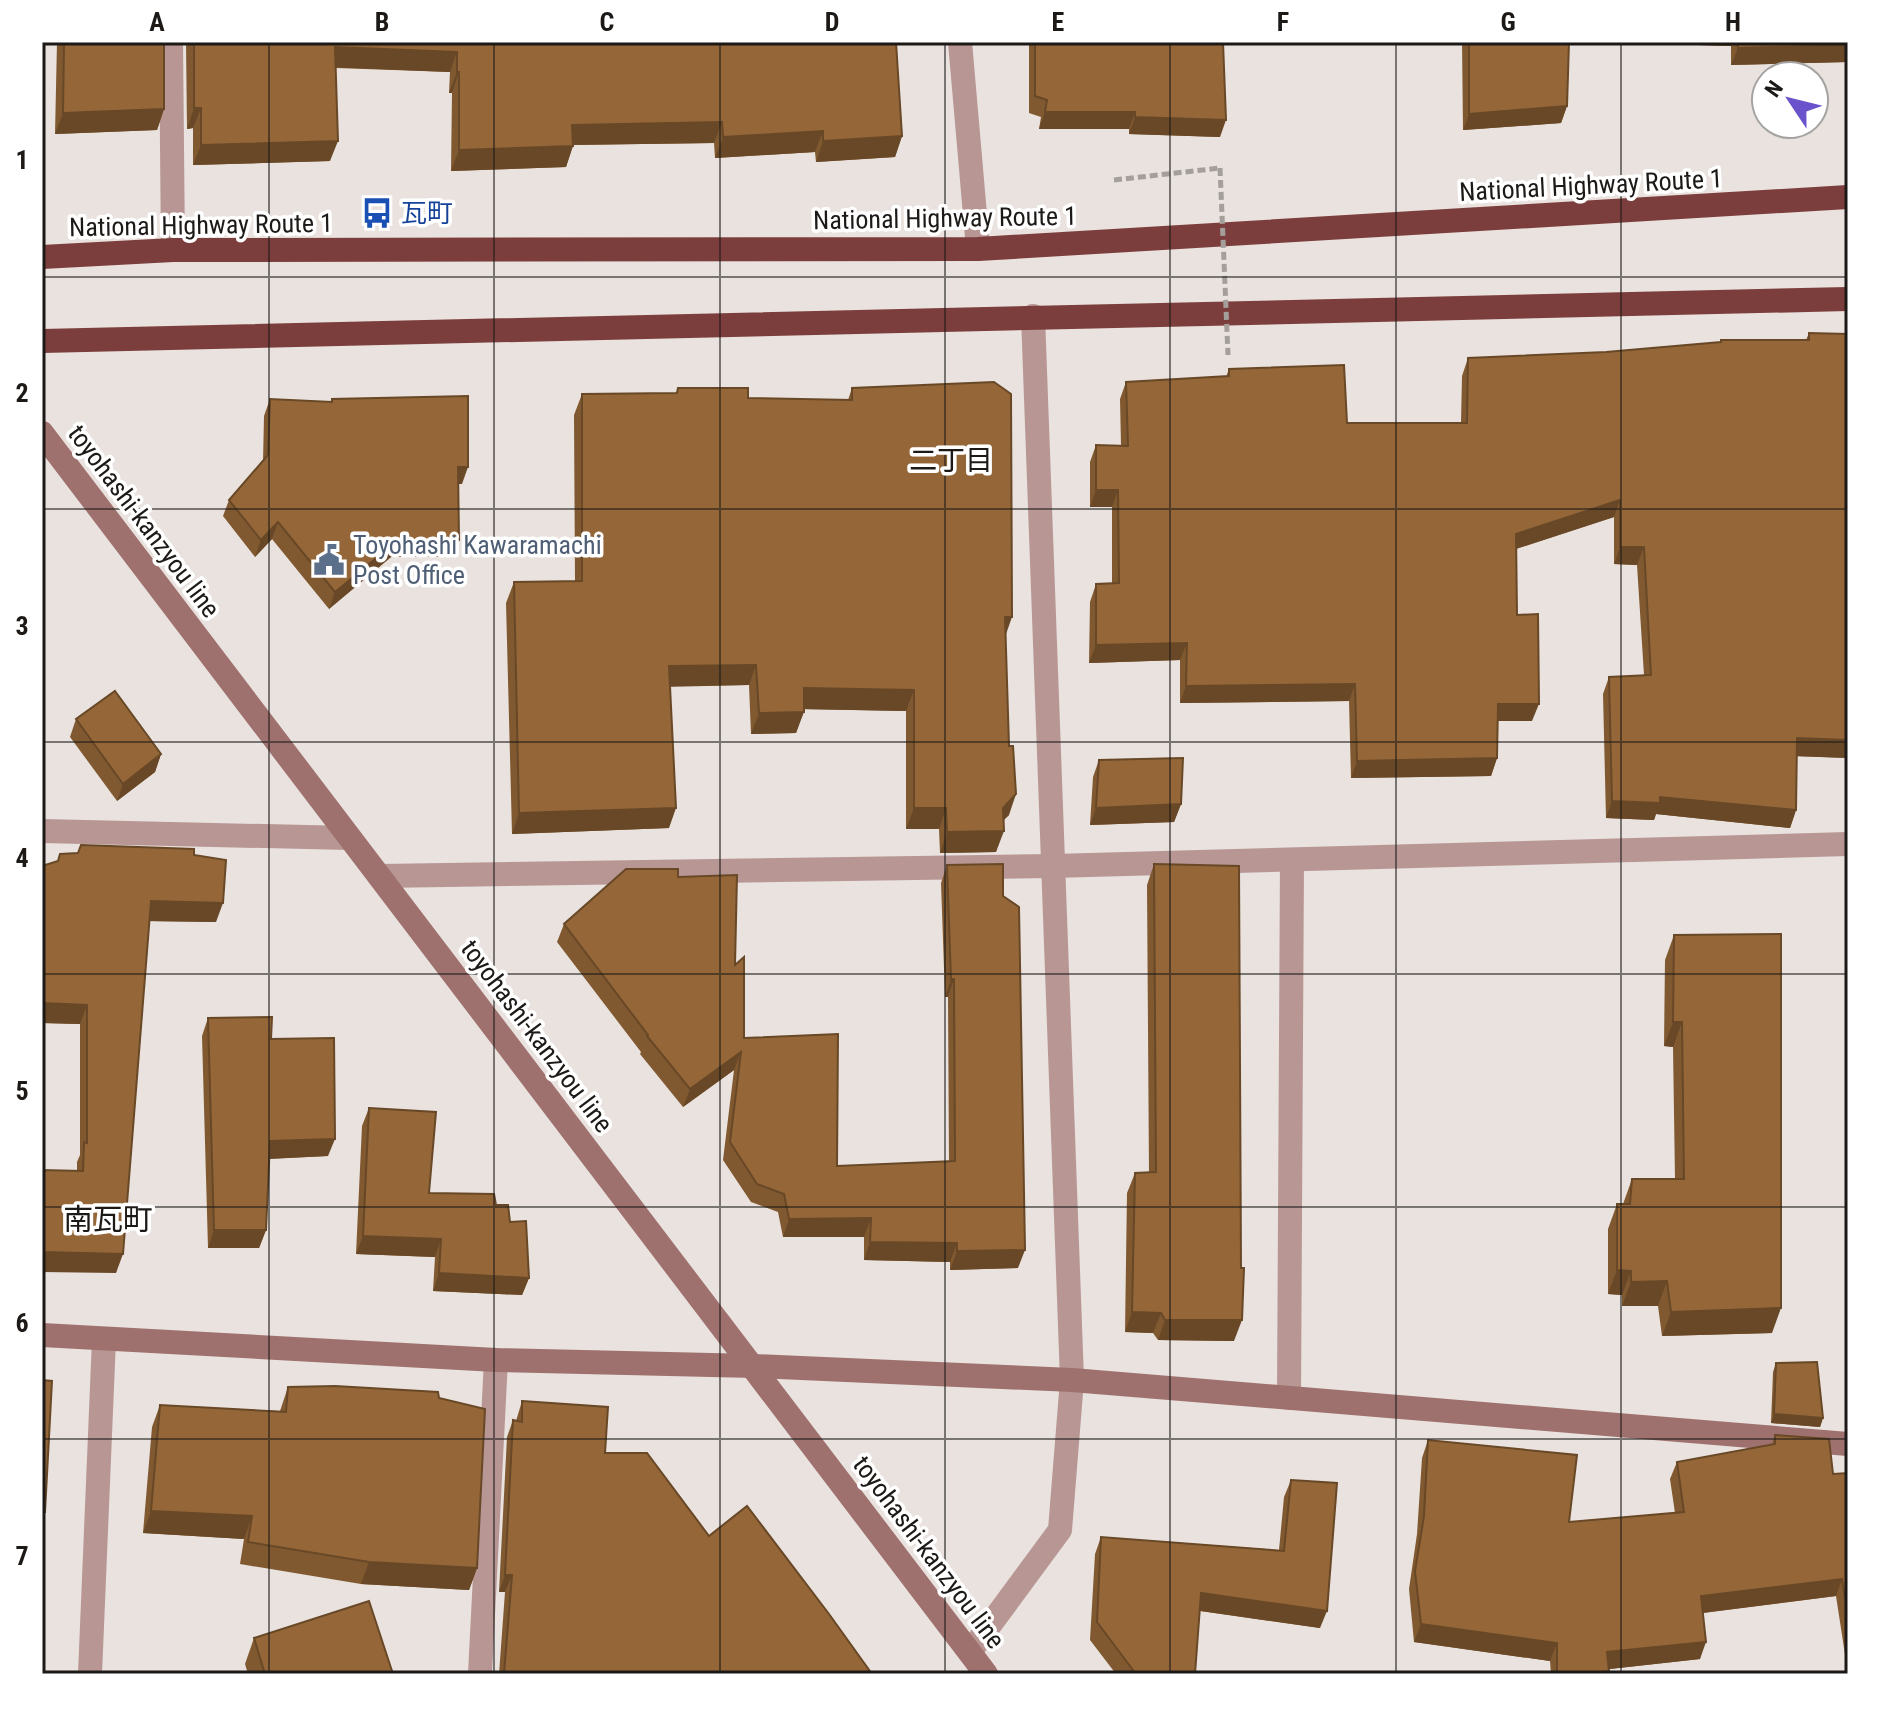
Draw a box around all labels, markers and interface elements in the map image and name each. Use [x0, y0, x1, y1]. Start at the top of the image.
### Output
text: A [149, 7, 165, 37]
text: B [375, 7, 389, 37]
text: C [600, 7, 615, 37]
text: D [825, 7, 839, 37]
text: E [1052, 7, 1065, 37]
text: F [1277, 7, 1289, 37]
text: G [1500, 7, 1516, 37]
text: H [1725, 7, 1741, 37]
north arrow [1750, 60, 1830, 140]
text: N [1760, 76, 1788, 102]
text: 1 [15, 145, 29, 175]
street label: National Highway Route 1 [1458, 163, 1724, 207]
bus stop icon: 瓦町 [360, 196, 394, 230]
place label: 瓦町 [401, 198, 453, 228]
street label: National Highway Route 1 [813, 201, 1077, 235]
street label: National Highway Route 1 [69, 208, 333, 242]
text: 2 [15, 378, 29, 408]
street label: toyohashi-kanzyou line [62, 419, 226, 623]
district label: 二丁目 [909, 444, 993, 477]
place label: Toyohashi Kawaramachi Post Office [353, 530, 602, 590]
public building icon: Toyohashi Kawaramachi Post Office [312, 543, 346, 577]
text: 3 [15, 611, 29, 641]
text: 4 [15, 843, 29, 873]
street label: toyohashi-kanzyou line [455, 934, 619, 1138]
text: 5 [15, 1076, 29, 1106]
district label: 南瓦町 [63, 1202, 153, 1237]
text: 6 [15, 1308, 29, 1338]
street label: toyohashi-kanzyou line [847, 1450, 1011, 1654]
text: 7 [15, 1541, 29, 1571]

